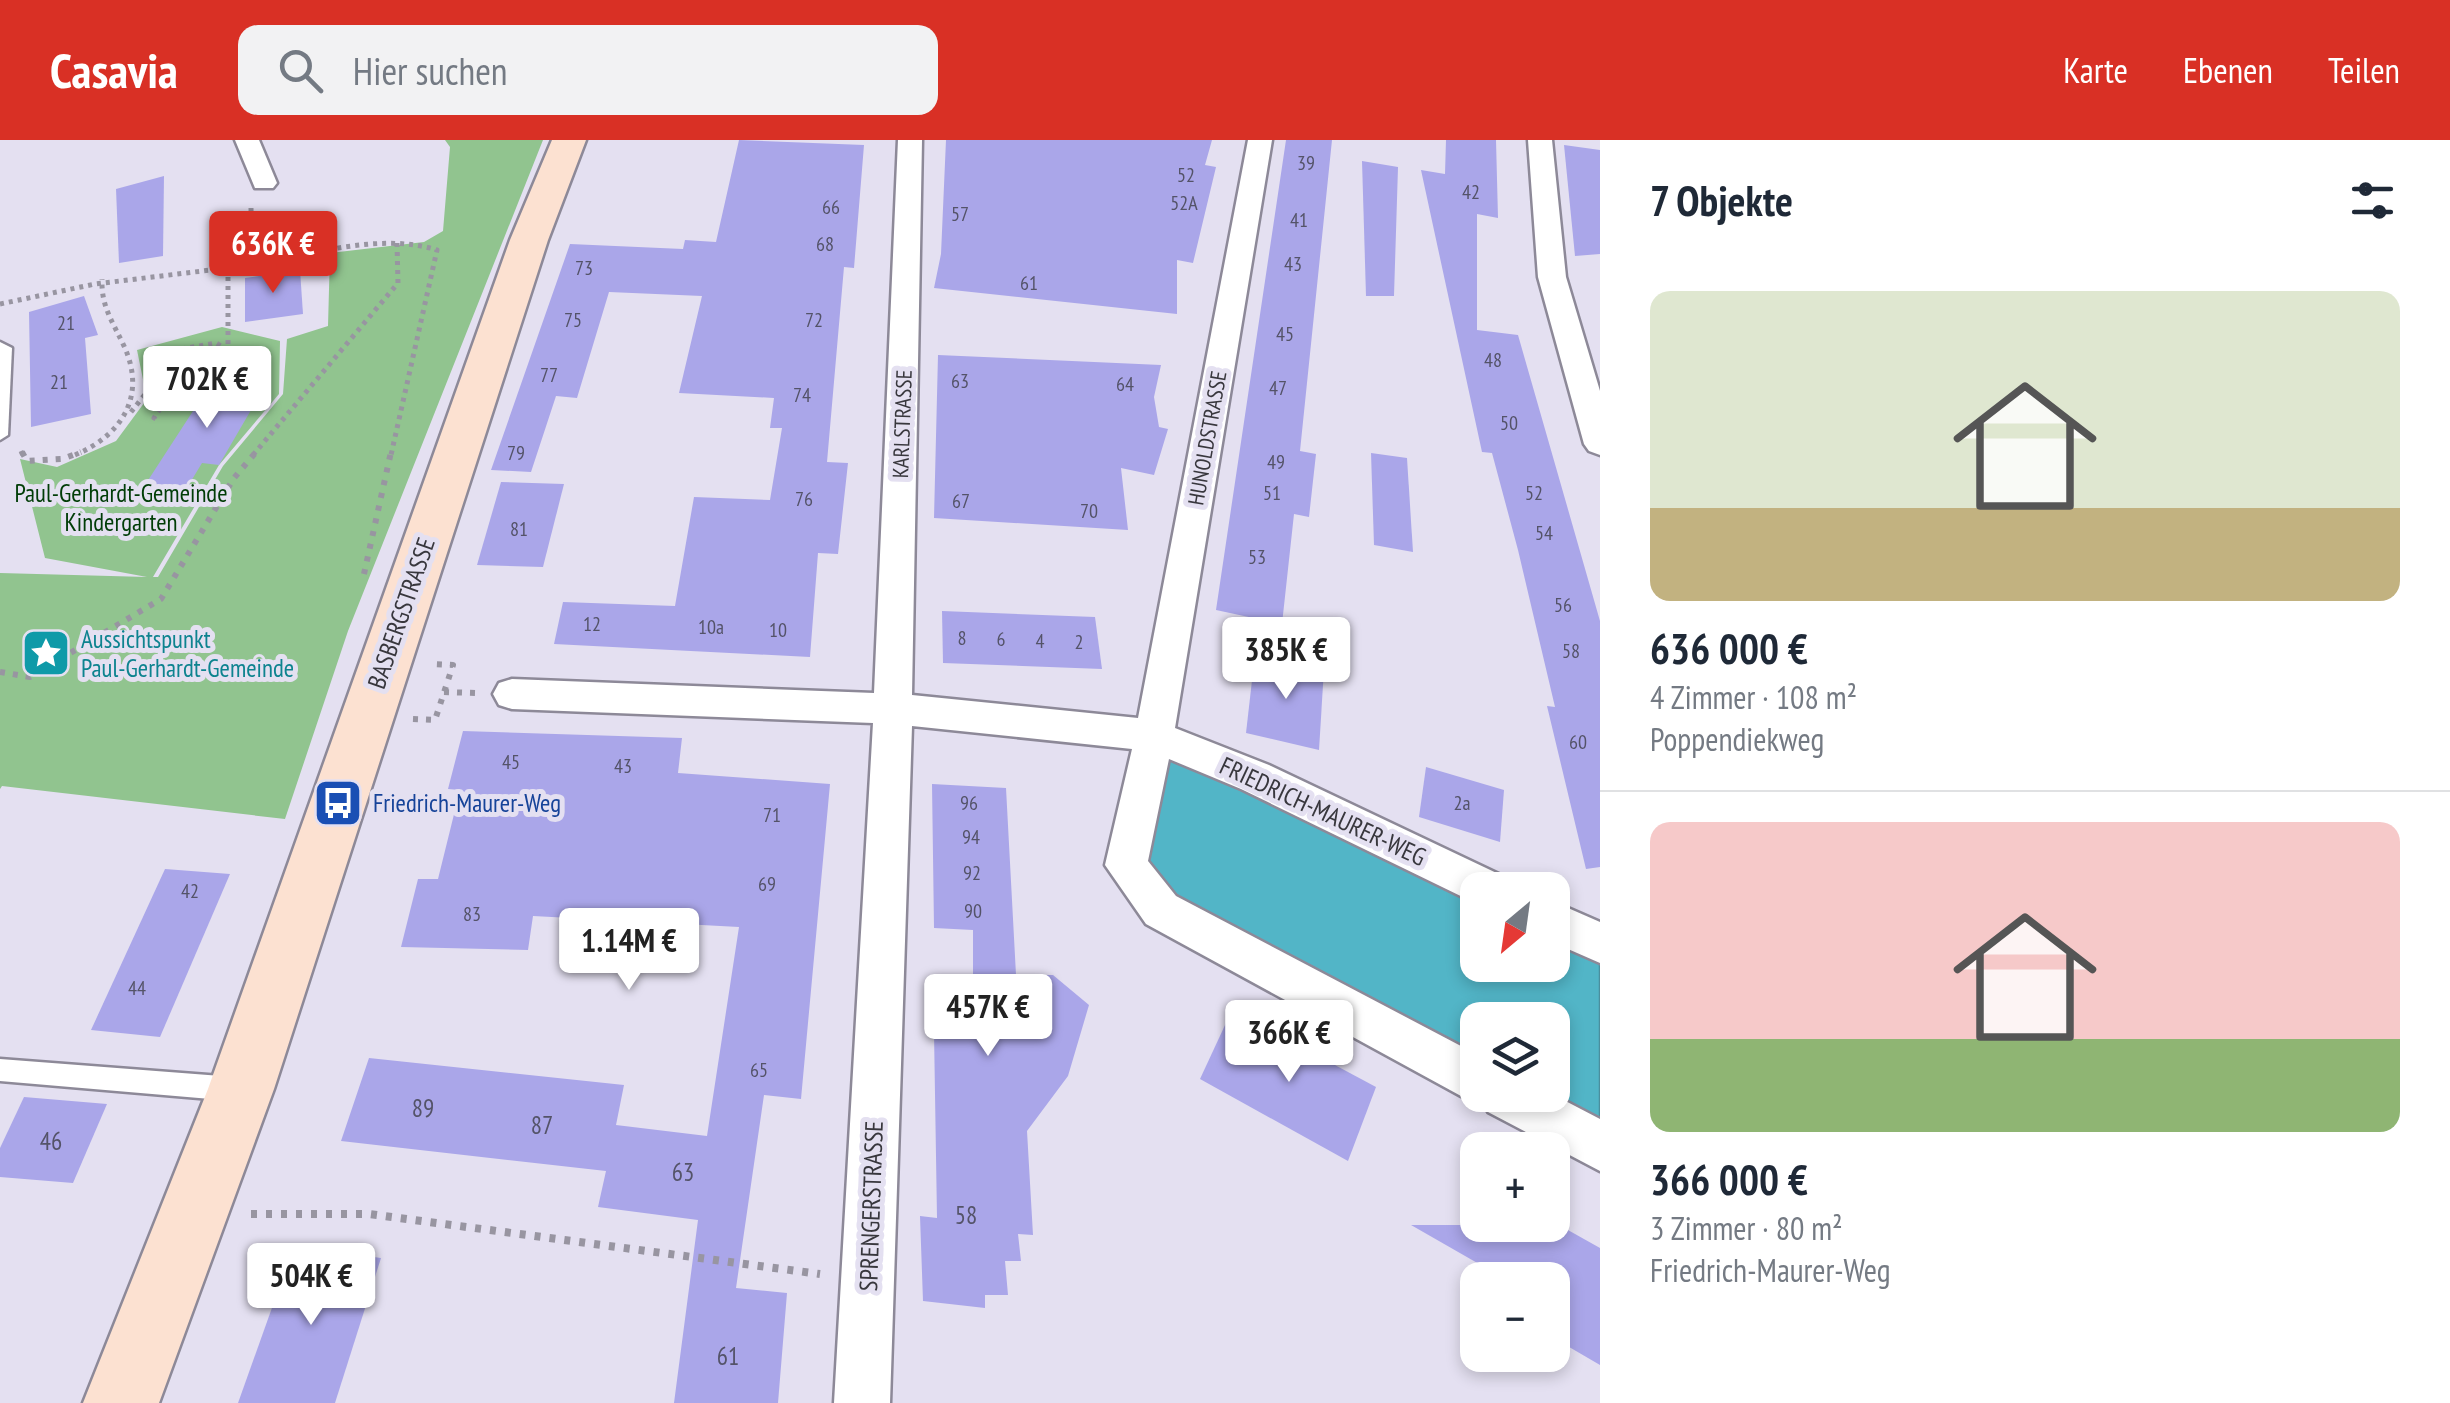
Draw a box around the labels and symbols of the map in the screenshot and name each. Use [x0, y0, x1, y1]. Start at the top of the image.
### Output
house number: 39 [1297, 150, 1315, 176]
house number: 52 [1177, 162, 1195, 188]
house number: 42 [1462, 179, 1480, 205]
house number: 52A [1170, 190, 1198, 216]
house number: 66 [822, 194, 840, 220]
house number: 57 [951, 201, 969, 227]
house number: 41 [1290, 207, 1308, 233]
pin: 636K € [192, 211, 354, 296]
house number: 68 [816, 231, 834, 257]
house number: 43 [1284, 251, 1302, 277]
house number: 73 [575, 255, 593, 281]
house number: 61 [1020, 270, 1038, 296]
house number: 75 [564, 307, 582, 333]
house number: 72 [805, 307, 823, 333]
house number: 21 [57, 310, 75, 336]
house number: 45 [1276, 321, 1294, 347]
pin: 702K € [126, 346, 288, 431]
house number: 48 [1484, 347, 1502, 373]
house number: 77 [540, 362, 558, 388]
house number: 63 [951, 368, 969, 394]
house number: 21 [50, 369, 68, 395]
street label: KARLSTRASSE [886, 369, 918, 479]
street label: HUNOLDSTRASSE [1181, 369, 1233, 507]
house number: 64 [1116, 371, 1134, 397]
house number: 47 [1269, 375, 1287, 401]
house number: 74 [793, 382, 811, 408]
house number: 50 [1500, 410, 1518, 436]
house number: 79 [507, 440, 525, 466]
house number: 49 [1267, 449, 1285, 475]
park label: Paul-Gerhardt-Gemeinde Kindergarten [14, 477, 228, 538]
house number: 51 [1263, 480, 1281, 506]
house number: 52 [1525, 480, 1543, 506]
house number: 76 [795, 486, 813, 512]
house number: 67 [952, 488, 970, 514]
house number: 70 [1080, 498, 1098, 524]
house number: 81 [510, 516, 528, 542]
house number: 54 [1535, 520, 1553, 546]
street label: BASBERGSTRASSE [360, 533, 442, 693]
house number: 53 [1248, 544, 1266, 570]
house number: 56 [1554, 592, 1572, 618]
house number: 12 [583, 611, 601, 637]
house number: 10a [698, 614, 724, 640]
house number: 10 [769, 617, 787, 643]
pin: 385K € [1205, 617, 1367, 702]
place label: Aussichtspunkt Paul-Gerhardt-Gemeinde [81, 623, 294, 684]
house number: 8 [958, 625, 967, 651]
house number: 6 [997, 626, 1006, 652]
place icon: Aussichtspunkt Paul-Gerhardt-Gemeinde [20, 627, 72, 679]
house number: 4 [1036, 628, 1045, 654]
house number: 2 [1075, 629, 1084, 655]
house number: 58 [1562, 638, 1580, 664]
house number: 60 [1569, 729, 1587, 755]
house number: 45 [502, 749, 520, 775]
street label: FRIEDRICH-MAURER-WEG [1215, 749, 1431, 873]
house number: 43 [614, 753, 632, 779]
bus stop icon: Friedrich-Maurer-Weg [312, 777, 364, 829]
place label: Friedrich-Maurer-Weg [373, 787, 561, 819]
house number: 96 [960, 790, 978, 816]
house number: 2a [1454, 790, 1471, 816]
house number: 71 [763, 802, 781, 828]
house number: 94 [962, 824, 980, 850]
house number: 92 [963, 860, 981, 886]
house number: 69 [758, 871, 776, 897]
north arrow [1460, 872, 1570, 982]
house number: 42 [181, 878, 199, 904]
house number: 90 [964, 898, 982, 924]
house number: 83 [463, 901, 481, 927]
pin: 1.14M € [537, 908, 721, 993]
pin: 457K € [907, 974, 1069, 1059]
house number: 44 [128, 975, 146, 1001]
pin: 366K € [1208, 1000, 1370, 1085]
house number: 65 [750, 1057, 768, 1083]
house number: 89 [412, 1092, 434, 1124]
house number: 87 [531, 1109, 553, 1141]
street label: SPRENGERSTRASSE [852, 1120, 890, 1292]
house number: 46 [40, 1125, 62, 1157]
house number: 63 [672, 1156, 694, 1188]
house number: 58 [955, 1199, 977, 1231]
pin: 504K € [230, 1243, 392, 1328]
house number: 61 [717, 1340, 739, 1372]

